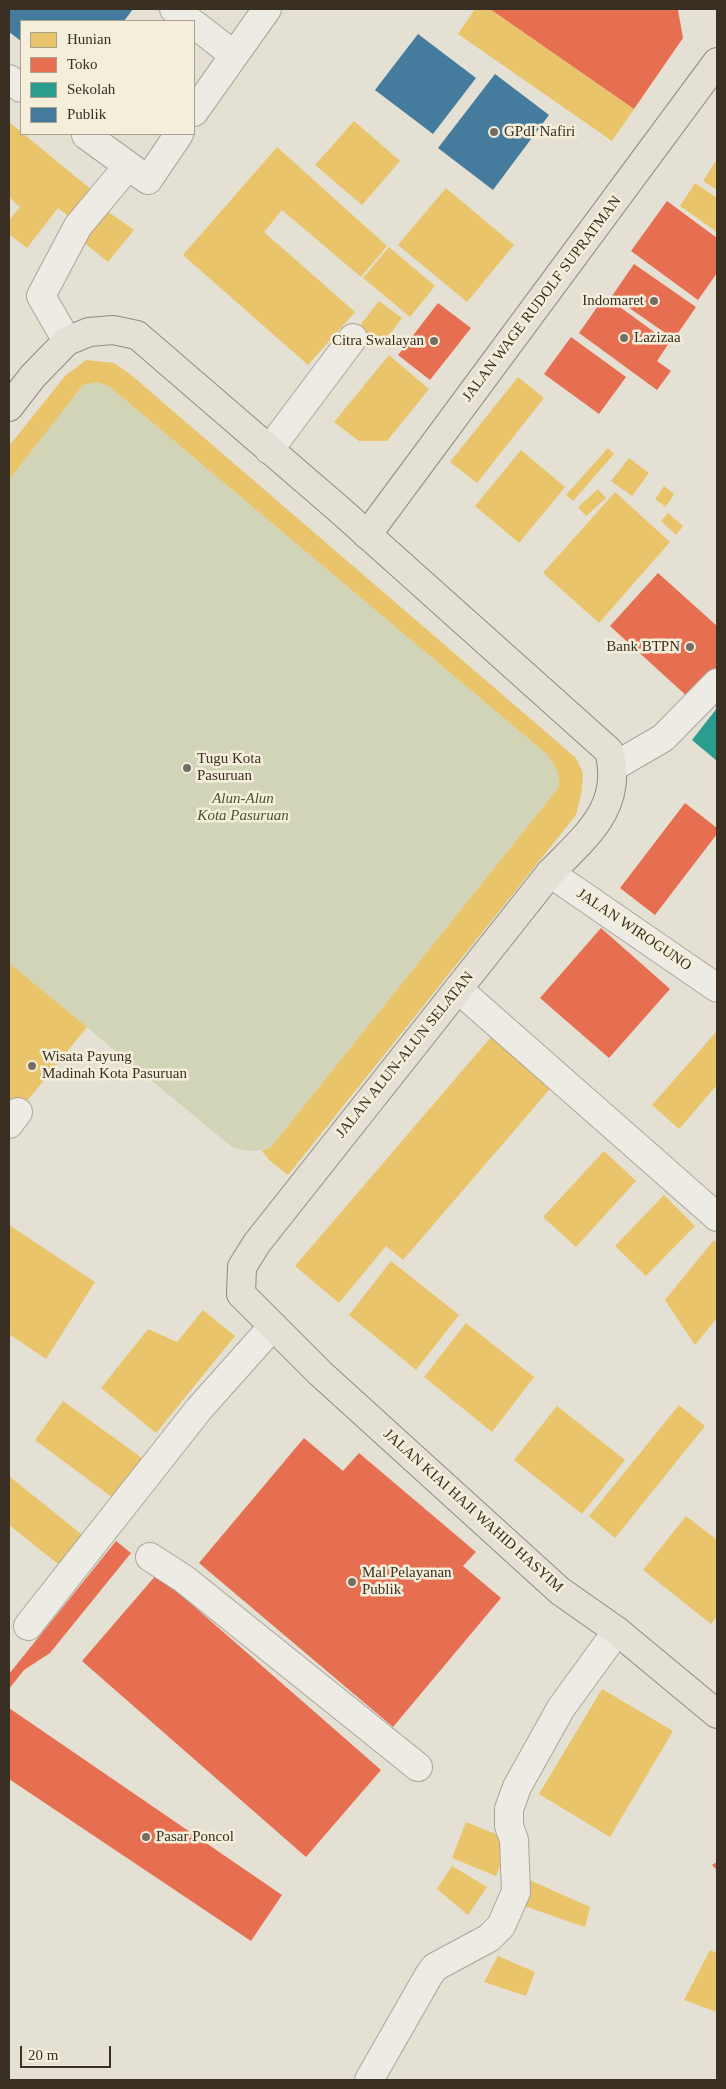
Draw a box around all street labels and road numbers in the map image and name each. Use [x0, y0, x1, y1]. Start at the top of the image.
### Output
street label: JALAN WAGE RUDOLF SUPRATMAN [459, 193, 625, 405]
street label: JALAN WIROGUNO [573, 885, 695, 975]
street label: JALAN ALUN-ALUN SELATAN [332, 968, 478, 1142]
street label: JALAN KIAI HAJI WAHID HASYIM [379, 1425, 567, 1597]

